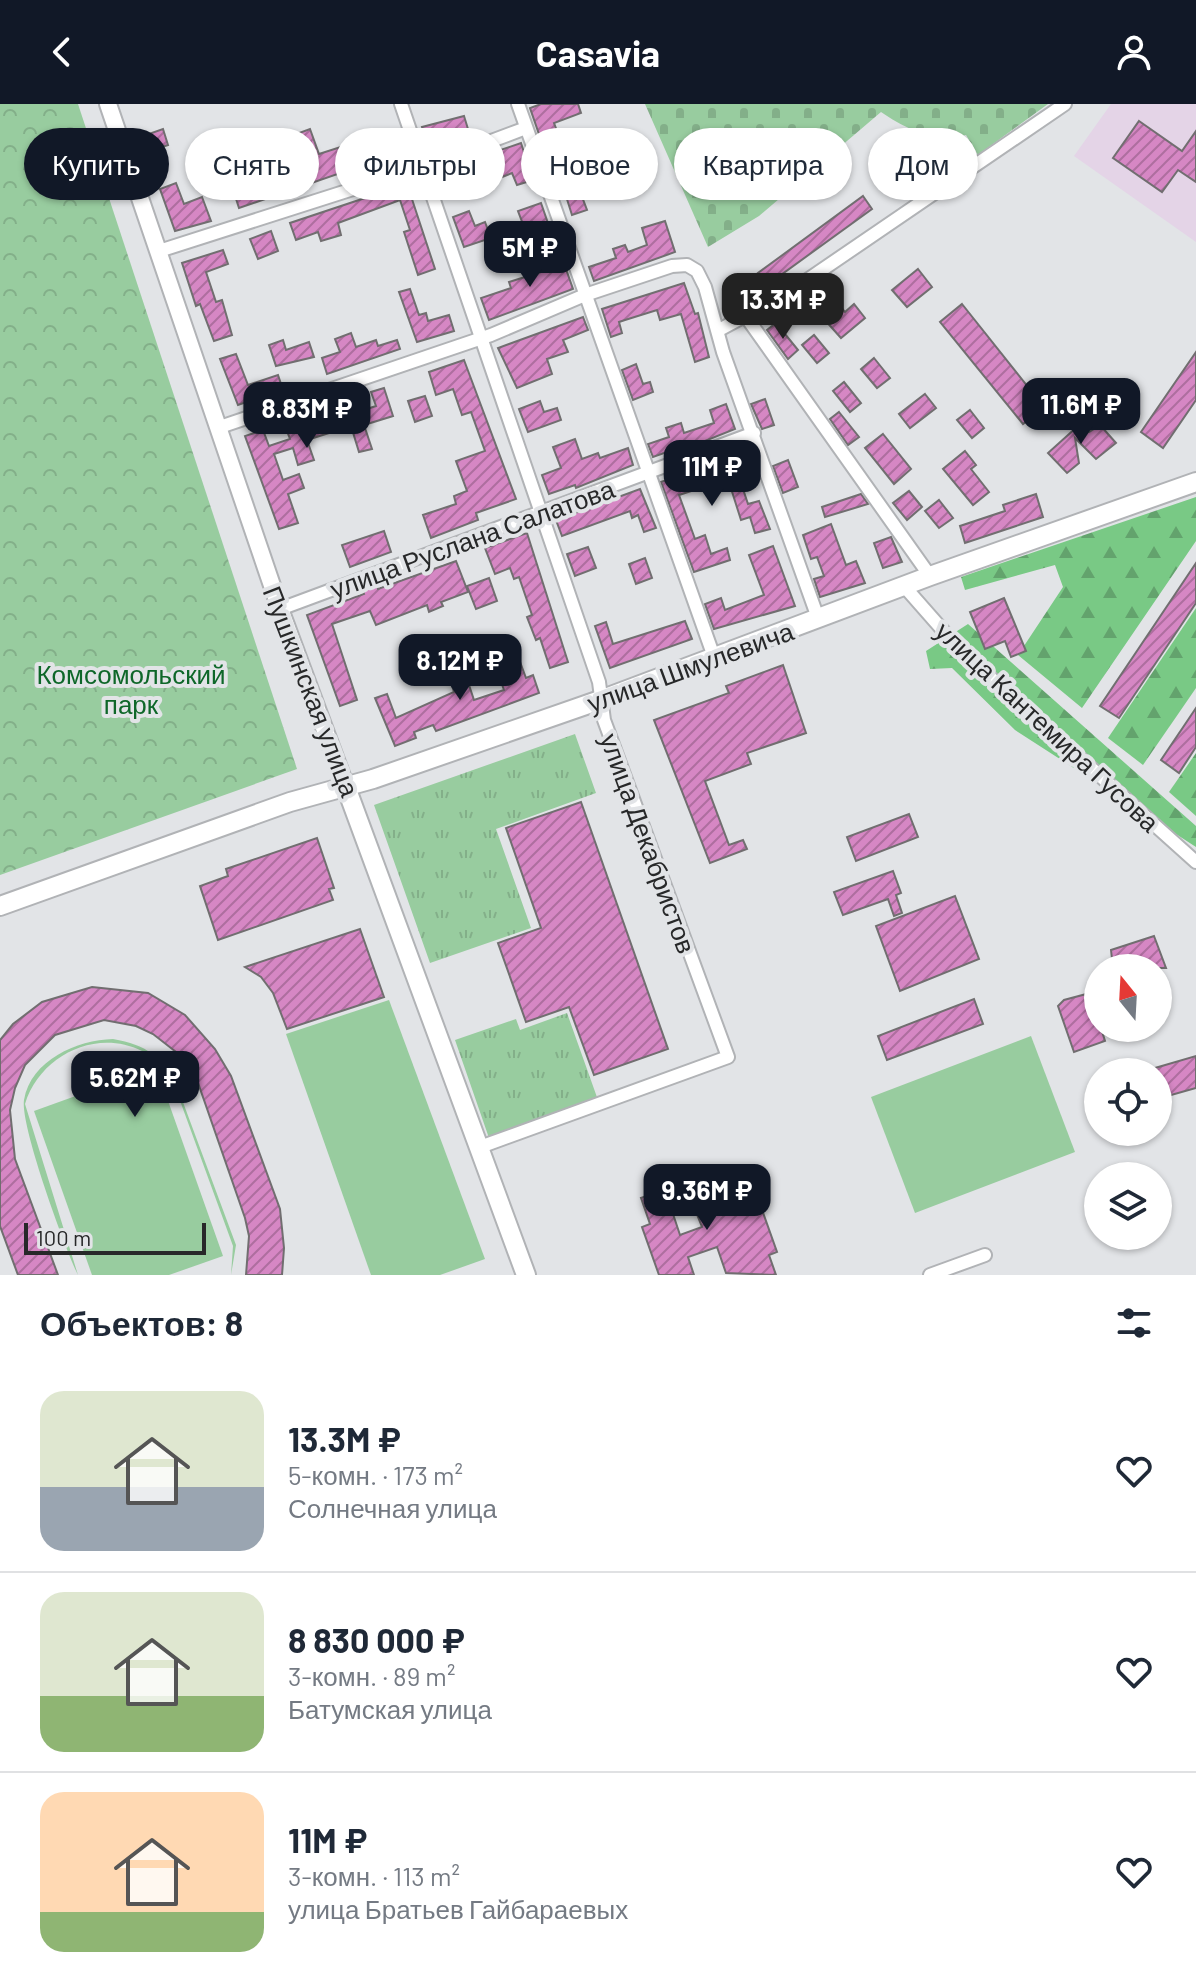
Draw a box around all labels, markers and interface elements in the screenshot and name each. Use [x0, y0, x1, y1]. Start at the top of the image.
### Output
icon: back [40, 30, 84, 74]
icon: person [1112, 30, 1156, 74]
text: Casavia [536, 31, 660, 74]
chip: Купить [24, 128, 169, 200]
chip: Снять [185, 128, 319, 200]
chip: Фильтры [335, 128, 505, 200]
chip: Новое [521, 128, 658, 200]
chip: Квартира [674, 128, 852, 200]
chip: Дом [868, 128, 978, 200]
pin: 5M ₽ [483, 221, 577, 289]
text: 5M ₽ [502, 231, 558, 262]
pin: 13.3M ₽ [709, 273, 857, 341]
text: 13.3M ₽ [740, 283, 826, 314]
pin: 11.6M ₽ [1007, 378, 1155, 446]
pin: 8.83M ₽ [233, 382, 381, 450]
text: 11.6M ₽ [1040, 388, 1122, 419]
text: 8.83M ₽ [261, 392, 353, 423]
pin: 11M ₽ [656, 440, 768, 508]
text: 11M ₽ [682, 450, 742, 481]
street label: улица Руслана Салатова [326, 472, 619, 604]
street label: Пушкинская улица [258, 581, 367, 801]
street label: улица Шмулевича [583, 614, 798, 718]
street label: улица Кантемира Гусова [930, 614, 1166, 838]
pin: 8.12M ₽ [386, 634, 534, 702]
text: 8.12M ₽ [417, 644, 503, 675]
park label: Комсомольский парк [36, 658, 226, 719]
street label: улица Декабристов [595, 729, 703, 957]
north arrow [1084, 954, 1172, 1042]
map controls [1084, 954, 1172, 1250]
pin: 5.62M ₽ [61, 1051, 209, 1119]
button: locate [1084, 1058, 1172, 1146]
text: 5.62M ₽ [89, 1061, 181, 1092]
button: layers [1084, 1162, 1172, 1250]
pin: 9.36M ₽ [633, 1164, 781, 1232]
text: 9.36M ₽ [662, 1174, 752, 1205]
scale bar [24, 1219, 206, 1255]
text: 100 m [36, 1224, 91, 1250]
icon: filters [1112, 1301, 1156, 1345]
text: Объектов: 8 [40, 1302, 243, 1343]
text: 13.3M ₽ [288, 1418, 401, 1459]
icon: home [104, 1423, 200, 1519]
icon: heart [1112, 1449, 1156, 1493]
text: 5-комн. · 173 m² [288, 1459, 463, 1490]
text: Солнечная улица [288, 1492, 497, 1523]
text: 8 830 000 ₽ [288, 1619, 465, 1660]
icon: home [104, 1624, 200, 1720]
icon: heart [1112, 1650, 1156, 1694]
text: 3-комн. · 89 m² [288, 1660, 455, 1691]
text: Батумская улица [288, 1693, 492, 1724]
text: 11M ₽ [288, 1819, 367, 1860]
icon: home [104, 1824, 200, 1920]
icon: heart [1112, 1850, 1156, 1894]
text: 3-комн. · 113 m² [288, 1860, 460, 1891]
text: улица Братьев Гайбараевых [288, 1893, 628, 1924]

